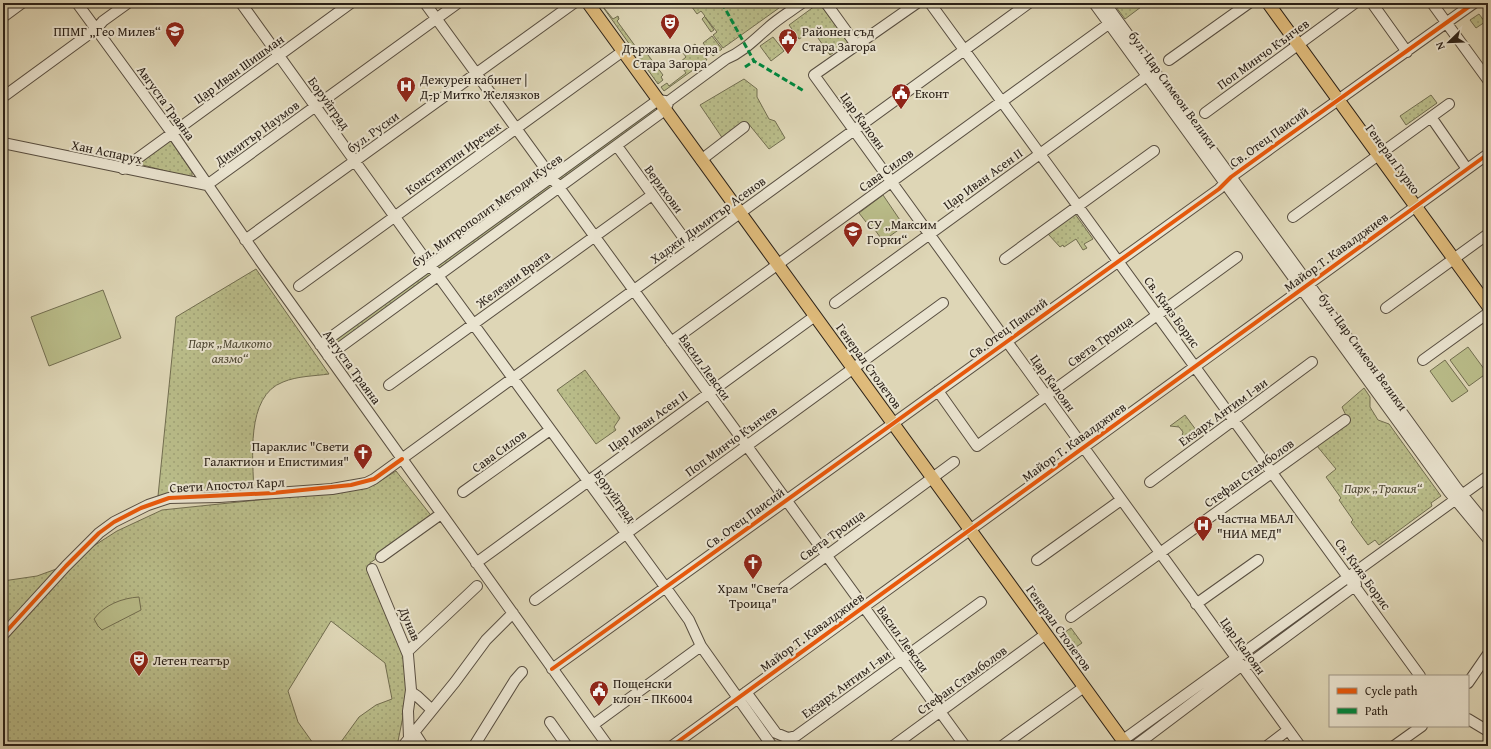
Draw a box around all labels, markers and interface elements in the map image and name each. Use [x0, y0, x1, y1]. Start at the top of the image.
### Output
theatre icon: Държавна Опера Стара Загора [659, 12, 681, 40]
street label: Поп Минчо Кънчев [1213, 14, 1313, 94]
school or university icon: ППМГ „Гео Милев“ [164, 20, 186, 48]
place label: ППМГ „Гео Милев“ [53, 22, 161, 41]
place label: Районен съд Стара Загора [802, 22, 877, 56]
north arrow [1429, 22, 1469, 62]
public building icon: Районен съд Стара Загора [777, 27, 799, 55]
street label: бул. Цар Симеон Велики [1124, 27, 1222, 153]
street label: Цар Иван Шишман [190, 29, 288, 108]
place label: Държавна Опера Стара Загора [621, 39, 719, 73]
text: N [1431, 39, 1449, 52]
street label: Августа Траяна [132, 62, 200, 145]
place label: Дежурен кабинет | Д-р Митко Желязков [419, 70, 540, 104]
street label: Боруйград [303, 73, 355, 133]
hospital icon: Дежурен кабинет | Д-р Митко Желязков [395, 75, 417, 103]
public building icon: Еконт [890, 82, 912, 110]
place label: Еконт [915, 84, 950, 103]
street label: Цар Калоян [836, 89, 891, 154]
street label: Димитър Наумов [210, 96, 303, 171]
street label: Св. Отец Паисий [1226, 102, 1313, 172]
street label: бул. Руски [343, 106, 403, 157]
street label: Константин Иречек [401, 117, 505, 199]
street label: Генерал Гурко [1361, 120, 1425, 198]
street label: Хан Аспарух [70, 135, 145, 169]
street label: Сава Силов [855, 144, 917, 196]
street label: Цар Иван Асен II [939, 144, 1027, 214]
street label: бул. Митрополит Методи Кусев [408, 149, 566, 271]
street label: Верихови [640, 161, 688, 217]
street label: Хаджи Димитър Асенов [646, 172, 770, 268]
street label: Майор Т. Кавалджиев [1280, 208, 1392, 296]
place label: СУ „Максим Горки“ [867, 215, 937, 249]
school or university icon: СУ „Максим Горки“ [842, 220, 864, 248]
street label: Железни Врата [471, 245, 555, 313]
street label: Св. Княз Борис [1139, 272, 1205, 352]
street label: бул. Цар Симеон Велики [1314, 289, 1412, 415]
street label: Св. Отец Паисий [965, 293, 1052, 363]
street label: Света Троица [1063, 310, 1137, 371]
street label: Генерал Столетов [831, 319, 907, 413]
street label: Августа Траяна [318, 326, 386, 409]
street label: Васил Левски [674, 330, 736, 404]
park label: Парк „Малкото аязмо“ [188, 334, 272, 368]
street label: Цар Калоян [1026, 351, 1081, 416]
street label: Екзарх Антим I-ви [1175, 373, 1272, 451]
street label: Цар Иван Асен II [604, 386, 692, 456]
street label: Майор Т. Кавалджиев [1018, 398, 1130, 486]
street label: Поп Минчо Кънчев [681, 401, 781, 481]
street label: Сава Силов [468, 425, 530, 477]
street label: Стефан Стамболов [1200, 434, 1298, 512]
place label: Параклис "Свети Галактион и Епистимия" [204, 437, 349, 471]
church icon: Параклис "Свети Галактион и Епистимия" [352, 442, 374, 470]
street label: Боруйград [589, 466, 641, 526]
street label: Свети Апостол Карл [169, 472, 285, 498]
park label: Парк „Тракия“ [1344, 479, 1423, 498]
street label: Св. Отец Паисий [702, 483, 789, 553]
street label: Света Троица [795, 504, 869, 565]
place label: Частна МБАЛ "НИА МЕД" [1217, 509, 1293, 543]
hospital icon: Частна МБАЛ "НИА МЕД" [1192, 514, 1214, 542]
street label: Св. Княз Борис [1330, 534, 1396, 614]
church icon: Храм "Света Троица" [742, 552, 764, 580]
place label: Храм "Света Троица" [717, 579, 789, 613]
street label: Генерал Столетов [1021, 581, 1097, 675]
street label: Майор Т. Кавалджиев [756, 588, 868, 676]
street label: Васил Левски [872, 602, 934, 676]
street label: Дунав [394, 603, 426, 644]
street label: Цар Калоян [1216, 614, 1271, 679]
street label: Стефан Стамболов [913, 641, 1011, 719]
street label: Екзарх Антим I-ви [798, 645, 895, 723]
theatre icon: Летен театър [128, 649, 150, 677]
place label: Летен театър [153, 651, 230, 670]
place label: Пощенски клон - ПК6004 [613, 674, 693, 708]
legend [1329, 675, 1469, 727]
public building icon: Пощенски клон - ПК6004 [588, 679, 610, 707]
text: Cycle path [1365, 682, 1418, 699]
text: Path [1365, 702, 1388, 719]

